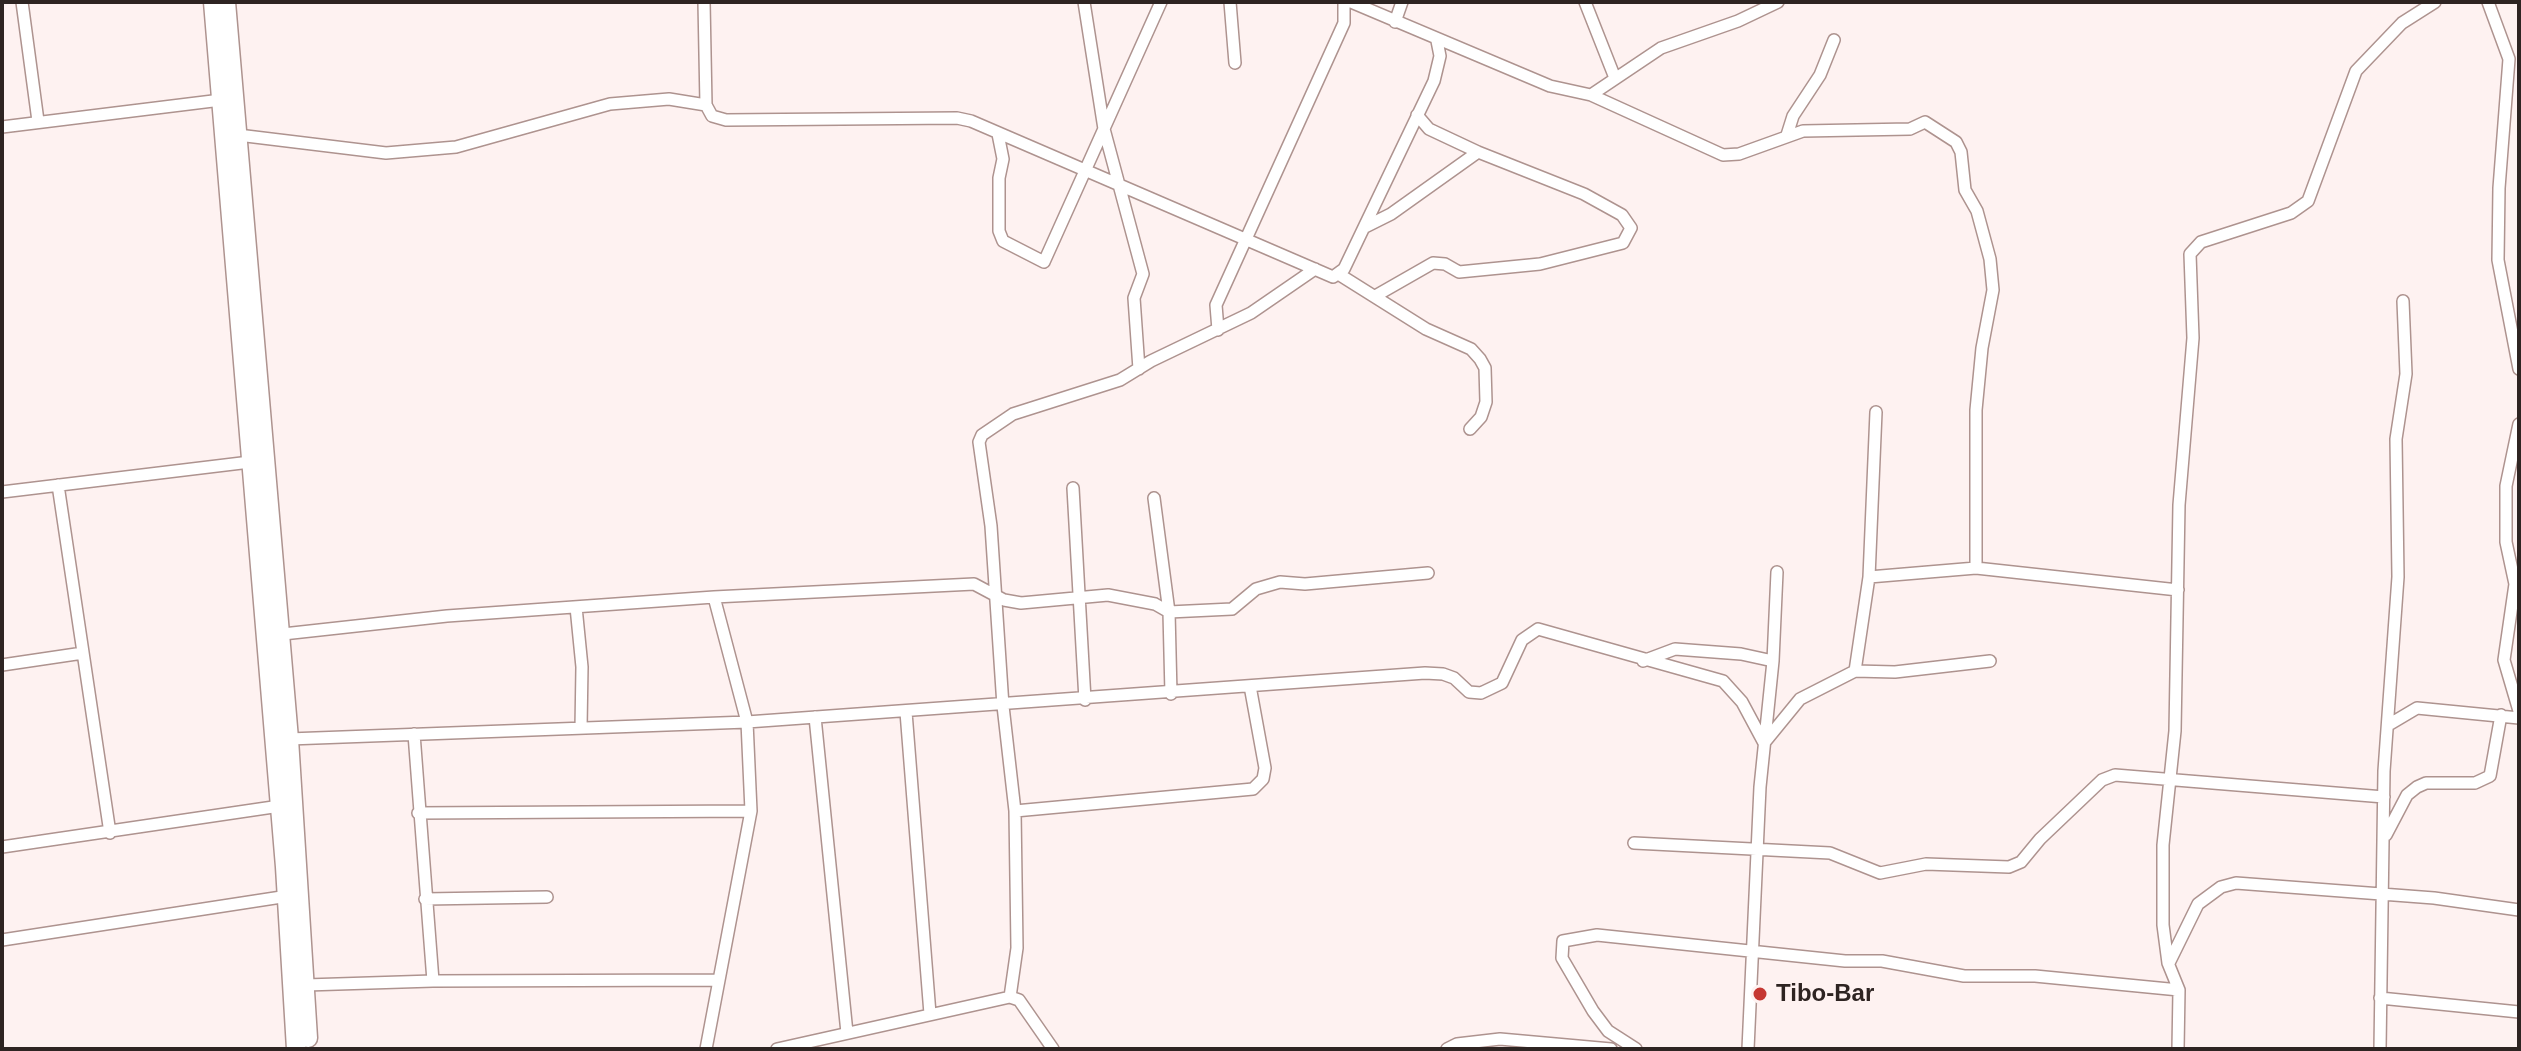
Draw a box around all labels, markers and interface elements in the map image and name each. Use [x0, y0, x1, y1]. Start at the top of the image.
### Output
place label: Tibo-Bar [1776, 980, 1874, 1008]
marker: Tibo-Bar [1751, 985, 1769, 1003]

